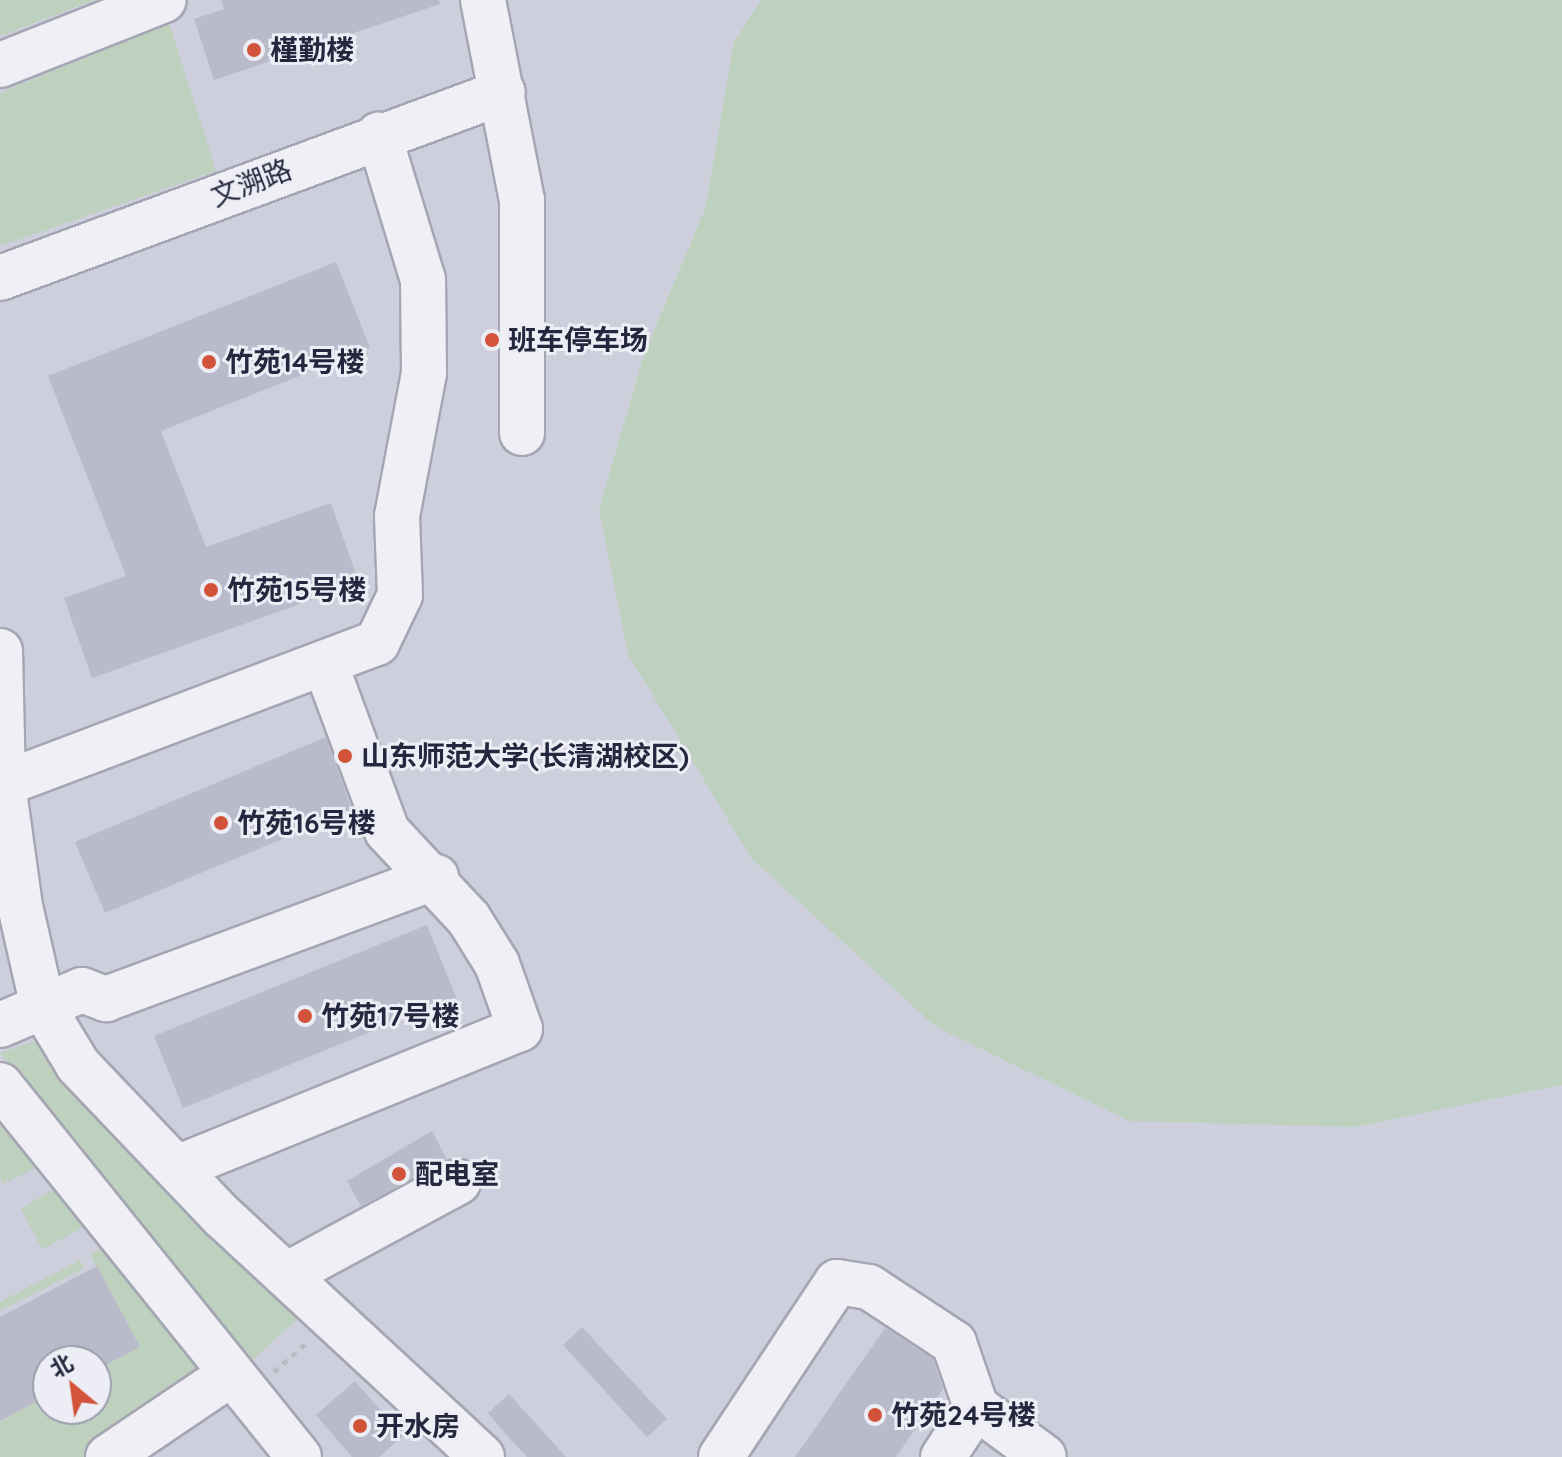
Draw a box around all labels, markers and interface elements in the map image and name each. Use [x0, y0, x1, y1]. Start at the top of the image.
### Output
place label: 槿勤楼 [270, 33, 354, 67]
marker: 槿勤楼 [245, 41, 263, 59]
street label: 文溯路 [206, 152, 296, 214]
place label: 班车停车场 [508, 323, 648, 357]
marker: 班车停车场 [483, 331, 501, 349]
place label: 竹苑14号楼 [225, 345, 364, 379]
marker: 竹苑14号楼 [200, 353, 218, 371]
place label: 竹苑15号楼 [227, 573, 366, 607]
marker: 竹苑15号楼 [202, 581, 220, 599]
place label: 山东师范大学(长清湖校区) [361, 739, 689, 773]
marker: 山东师范大学(长清湖校区) [336, 747, 354, 765]
place label: 竹苑16号楼 [237, 806, 375, 840]
marker: 竹苑16号楼 [212, 814, 230, 832]
place label: 竹苑17号楼 [321, 999, 459, 1033]
marker: 竹苑17号楼 [296, 1007, 314, 1025]
place label: 配电室 [415, 1157, 499, 1191]
marker: 配电室 [390, 1165, 408, 1183]
north arrow [32, 1345, 112, 1425]
text: 北 [45, 1348, 78, 1383]
place label: 竹苑24号楼 [891, 1398, 1035, 1432]
marker: 竹苑24号楼 [866, 1406, 884, 1424]
place label: 开水房 [376, 1409, 460, 1443]
marker: 开水房 [351, 1417, 369, 1435]

